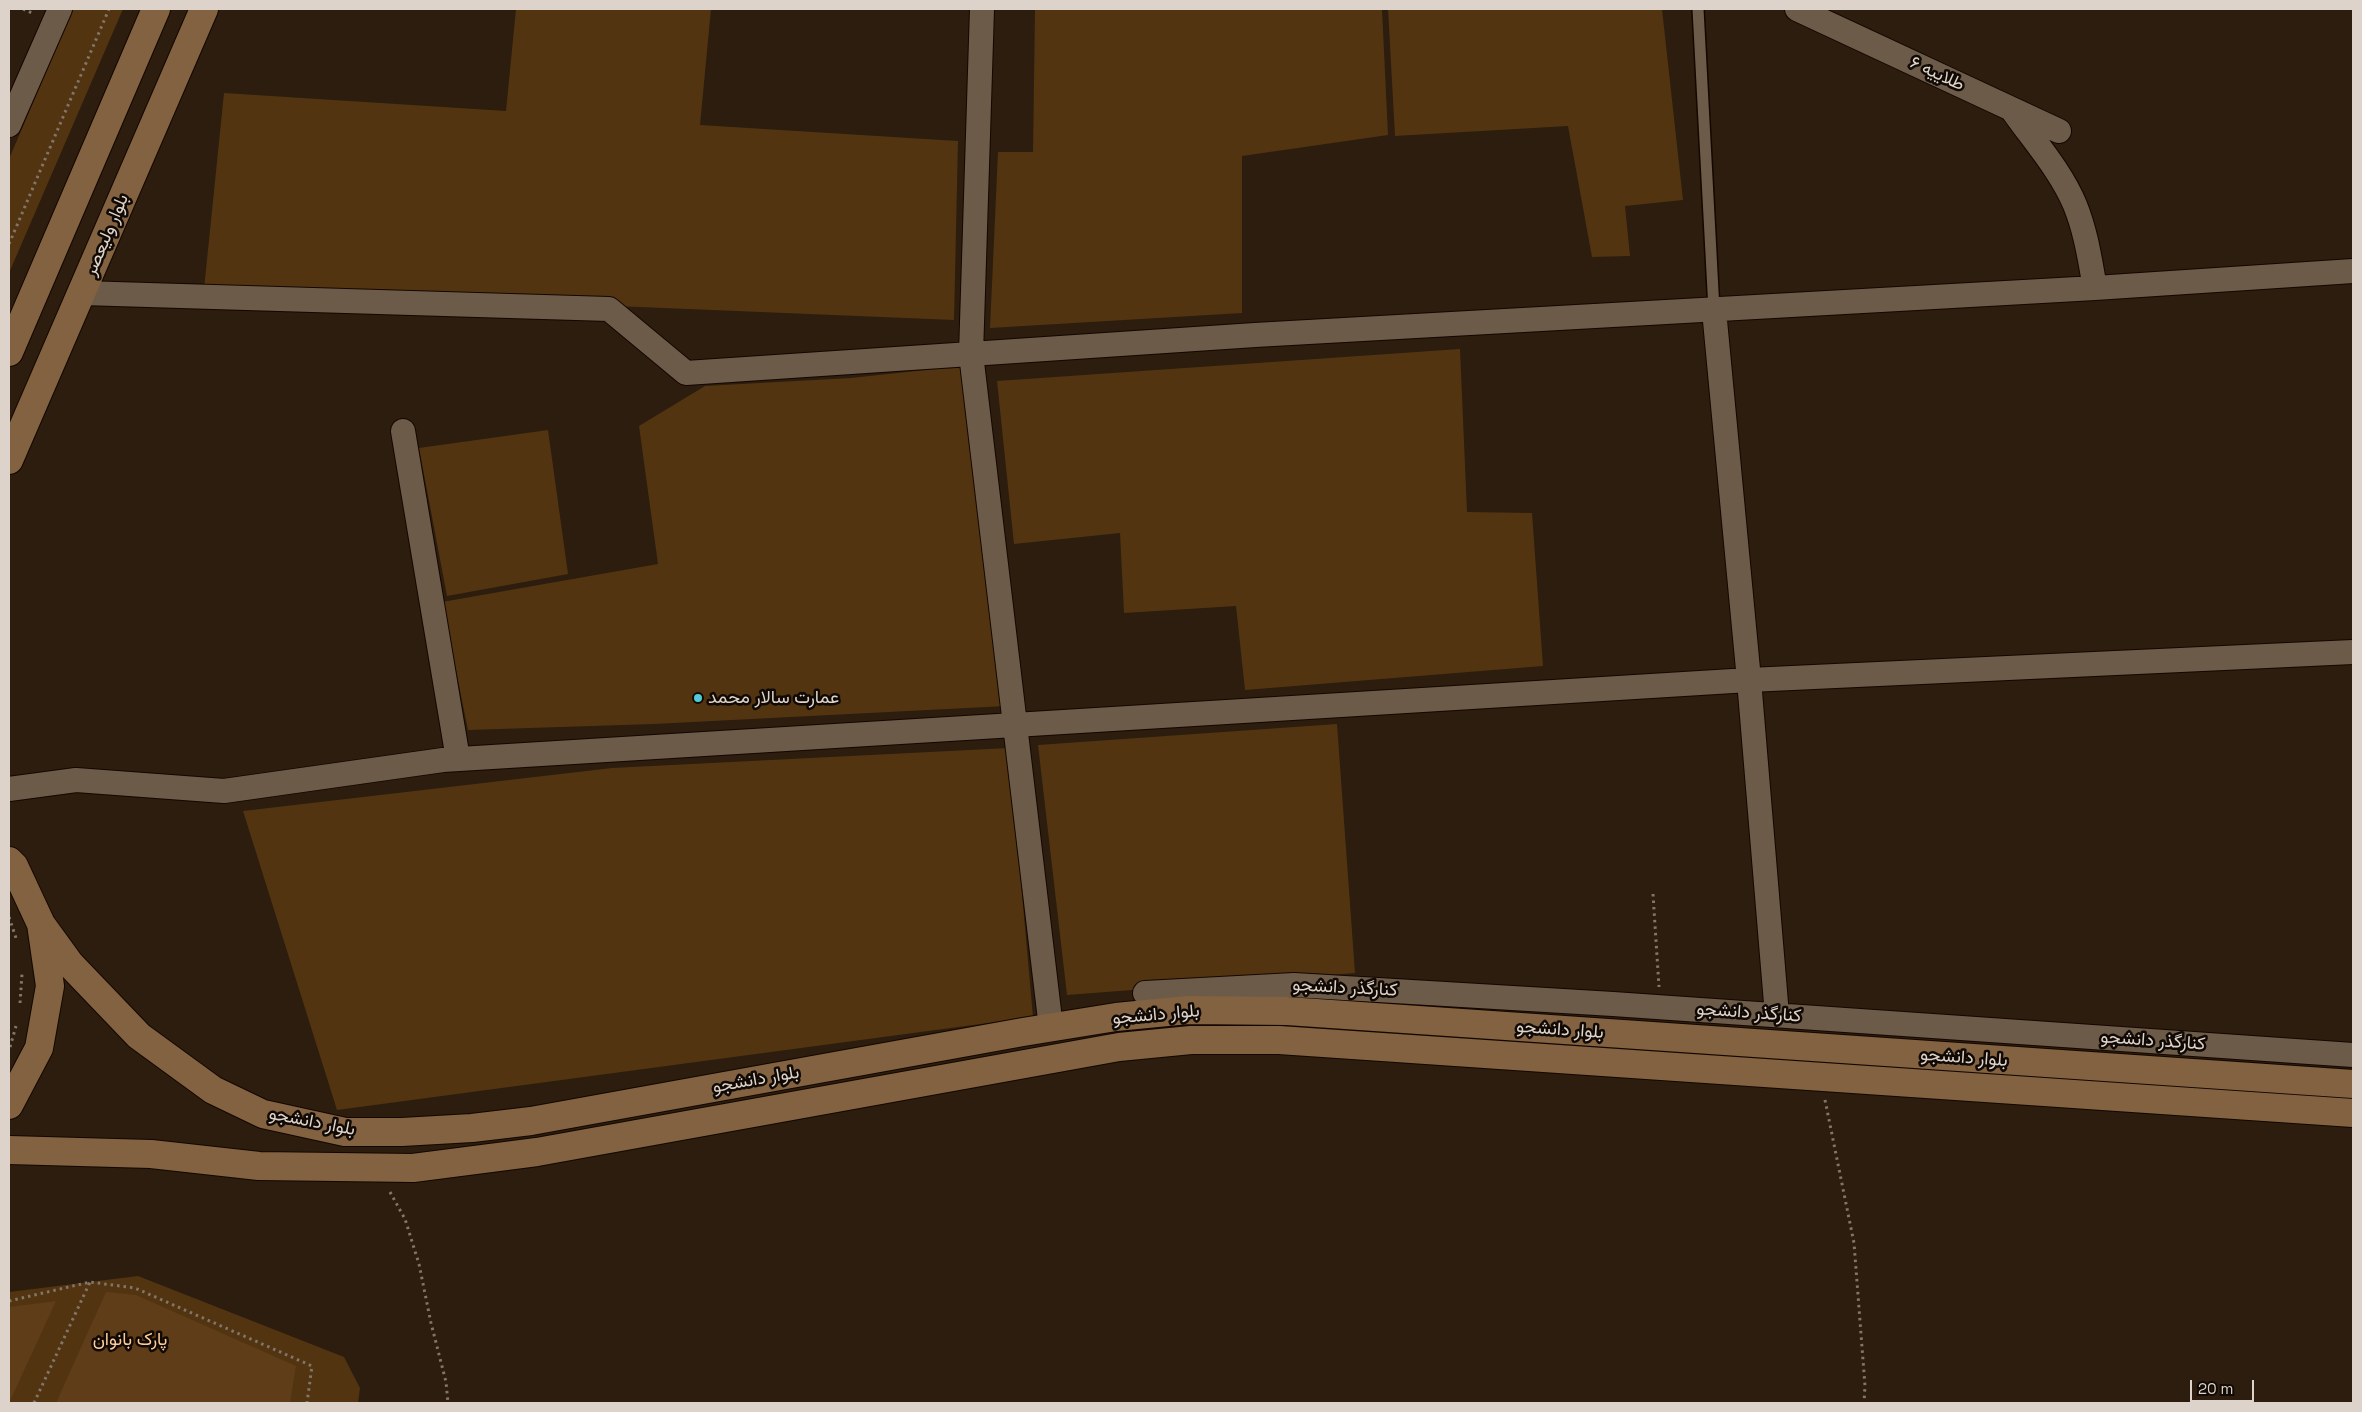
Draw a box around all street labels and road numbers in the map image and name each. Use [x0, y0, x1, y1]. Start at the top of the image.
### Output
street label: طلاییه ۶ [1906, 52, 1968, 96]
street label: بلوار ولیعصر [80, 191, 134, 279]
street label: کنارگذر دانشجو [1292, 974, 1398, 1002]
street label: کنارگذر دانشجو [1696, 999, 1802, 1027]
street label: بلوار دانشجو [1112, 1000, 1200, 1030]
street label: بلوار دانشجو [1516, 1016, 1604, 1044]
street label: کنارگذر دانشجو [2100, 1027, 2206, 1055]
street label: بلوار دانشجو [1920, 1044, 2008, 1072]
street label: بلوار دانشجو [711, 1062, 801, 1098]
street label: بلوار دانشجو [267, 1103, 357, 1141]

